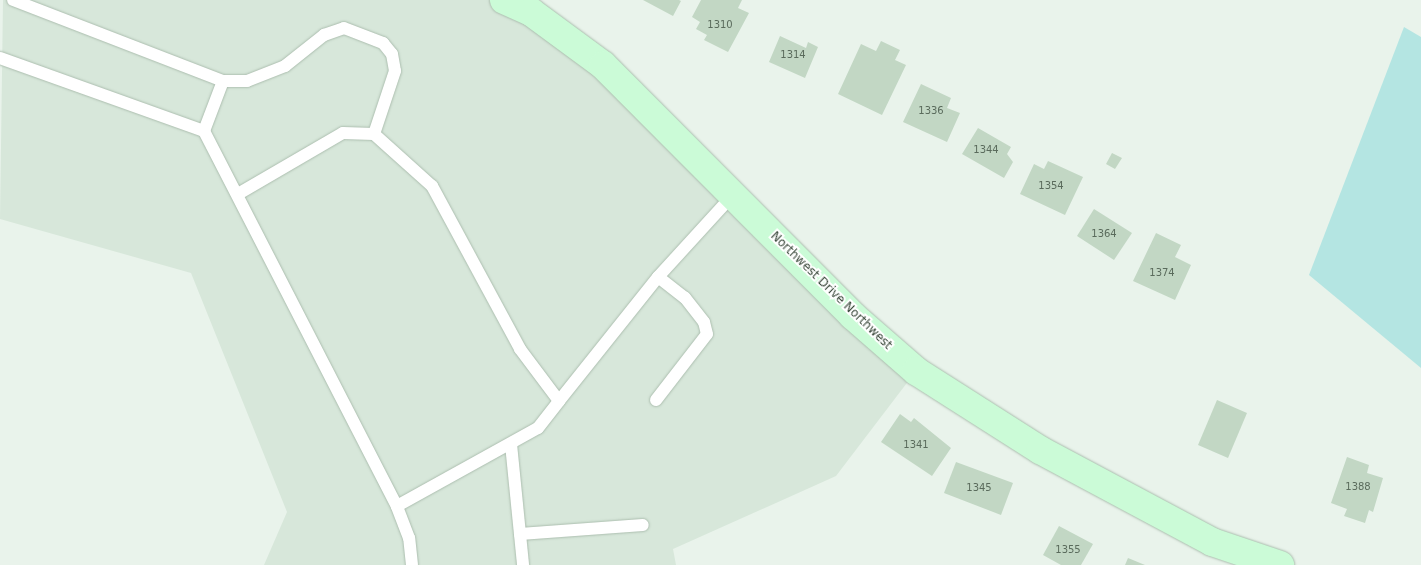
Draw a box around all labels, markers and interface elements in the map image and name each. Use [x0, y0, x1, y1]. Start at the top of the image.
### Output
house number: 1310 [707, 19, 733, 31]
house number: 1314 [780, 49, 806, 61]
house number: 1336 [918, 105, 944, 117]
house number: 1344 [973, 144, 999, 156]
house number: 1354 [1038, 180, 1064, 192]
house number: 1364 [1091, 228, 1117, 240]
street label: Northwest Drive Northwest [767, 229, 895, 353]
house number: 1374 [1149, 267, 1175, 279]
house number: 1341 [903, 439, 929, 451]
house number: 1388 [1345, 481, 1371, 493]
house number: 1345 [966, 482, 992, 494]
house number: 1355 [1055, 544, 1081, 556]

